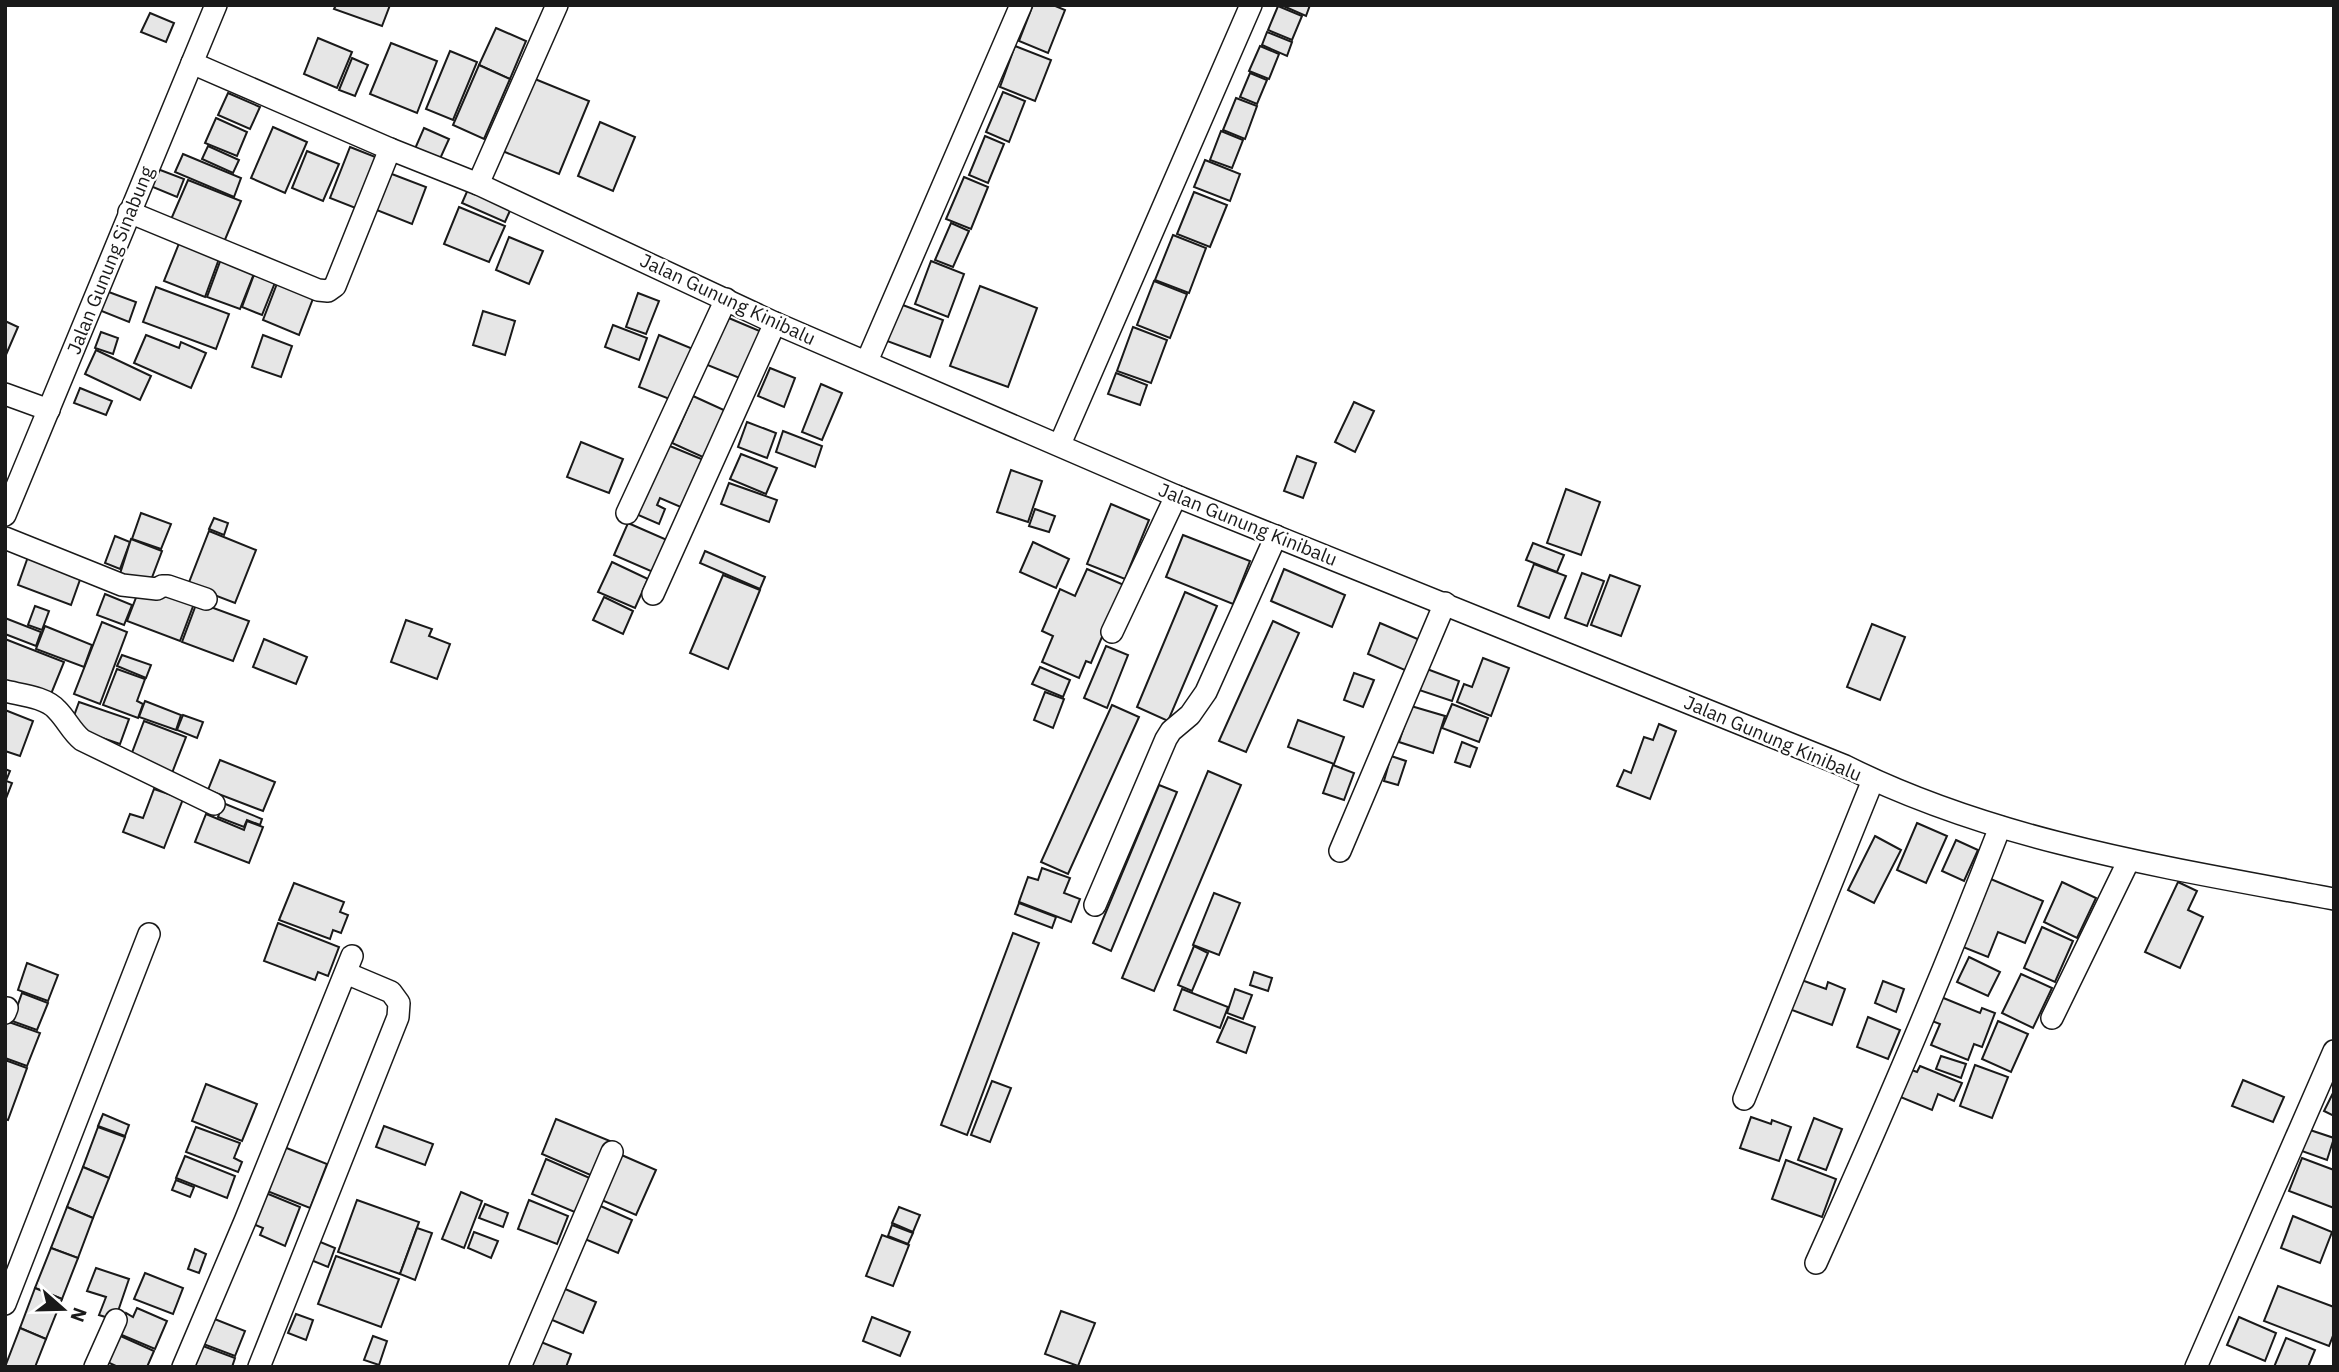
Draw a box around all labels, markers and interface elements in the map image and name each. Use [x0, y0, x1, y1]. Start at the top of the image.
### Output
street label: Jalan Gunung Sinabung [61, 162, 159, 358]
street label: Jalan Gunung Kinibalu [636, 248, 820, 350]
street label: Jalan Gunung Kinibalu [1155, 477, 1341, 571]
street label: Jalan Gunung Kinibalu [1681, 690, 1865, 786]
north arrow [28, 1274, 98, 1344]
text: N [65, 1304, 93, 1325]

